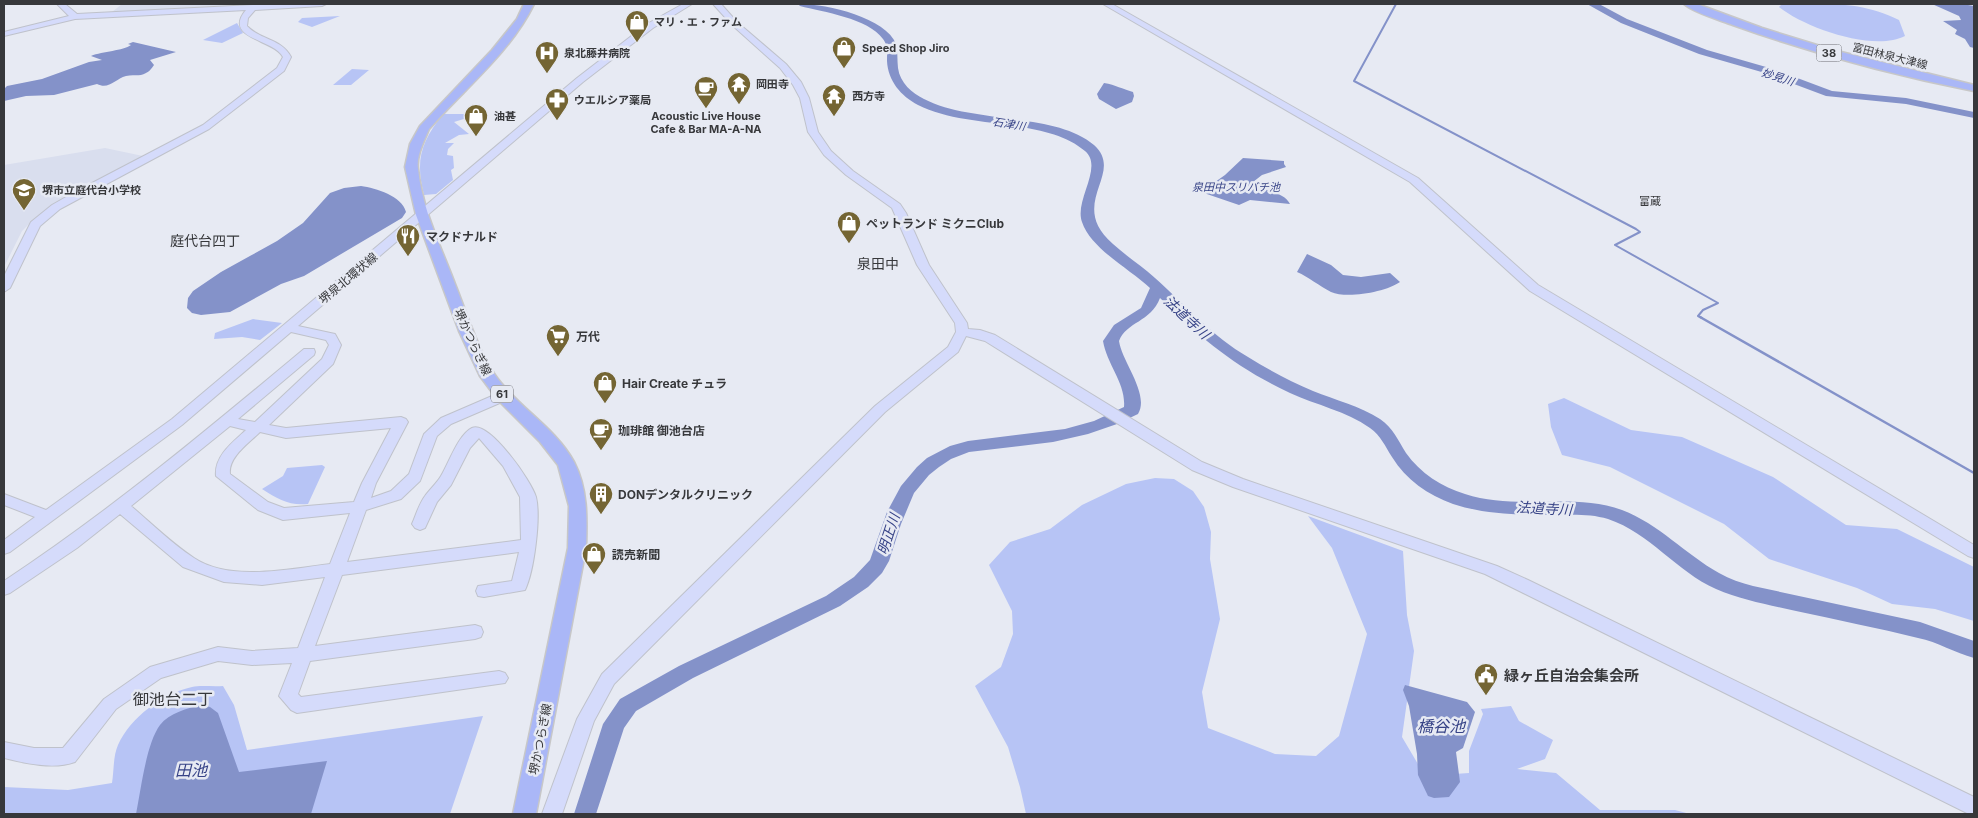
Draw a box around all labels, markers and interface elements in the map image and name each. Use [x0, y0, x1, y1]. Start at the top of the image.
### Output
shop icon: マリ・エ・ファム [624, 9, 650, 43]
place label: マリ・エ・ファム [654, 15, 742, 29]
shop icon: Speed Shop Jiro [831, 35, 857, 69]
hospital icon: 泉北藤井病院 [534, 40, 560, 74]
street label: 富田林泉大津線 [1851, 40, 1929, 72]
place label: Speed Shop Jiro [862, 41, 950, 55]
road number: 38 [1816, 44, 1842, 62]
place label: 泉北藤井病院 [564, 46, 630, 60]
water label: 妙見川 [1760, 65, 1797, 89]
temple icon: 岡田寺 [726, 71, 752, 105]
cafe icon: Acoustic Live House Cafe & Bar MA-A-NA [693, 75, 719, 109]
place label: 岡田寺 [756, 77, 789, 91]
temple icon: 西方寺 [821, 83, 847, 117]
pharmacy icon: ウエルシア薬局 [544, 87, 570, 121]
place label: 西方寺 [852, 89, 885, 103]
place label: ウエルシア薬局 [574, 93, 651, 107]
shop icon: 油甚 [463, 103, 489, 137]
place label: 油甚 [494, 109, 516, 123]
place label: Acoustic Live House Cafe & Bar MA-A-NA [650, 109, 762, 136]
water label: 石津川 [992, 115, 1027, 134]
school or university icon: 堺市立庭代台小学校 [11, 177, 37, 211]
water label: 泉田中スリバチ池 [1192, 180, 1281, 194]
place label: 堺市立庭代台小学校 [42, 183, 141, 197]
district label: 富蔵 [1639, 194, 1661, 208]
shop icon: ペットランド ミクニClub [836, 210, 862, 244]
place label: ペットランド ミクニClub [866, 216, 1004, 231]
restaurant icon: マクドナルド [395, 223, 421, 257]
place label: マクドナルド [426, 229, 498, 244]
district label: 庭代台四丁 [170, 232, 240, 249]
street label: 堺泉北環状線 [316, 249, 380, 307]
district label: 泉田中 [857, 255, 899, 272]
water label: 法道寺川 [1161, 292, 1215, 344]
street label: 堺かつらぎ線 [451, 306, 495, 378]
supermarket icon: 万代 [545, 323, 571, 357]
place label: 万代 [576, 329, 600, 344]
shop icon: Hair Create チュラ [592, 370, 618, 404]
place label: Hair Create チュラ [622, 376, 727, 391]
road number: 61 [491, 386, 513, 402]
cafe icon: 珈琲館 御池台店 [588, 417, 614, 451]
place label: 珈琲館 御池台店 [618, 423, 705, 438]
building icon: DONデンタルクリニック [588, 481, 614, 515]
place label: DONデンタルクリニック [618, 487, 753, 502]
water label: 法道寺川 [1516, 498, 1574, 518]
water label: 明正川 [873, 509, 903, 557]
shop icon: 読売新聞 [581, 541, 607, 575]
place label: 読売新聞 [612, 547, 660, 562]
public building icon: 緑ヶ丘自治会集会所 [1473, 662, 1499, 696]
place label: 緑ヶ丘自治会集会所 [1504, 666, 1639, 685]
district label: 御池台二丁 [133, 689, 213, 709]
street label: 堺かつらぎ線 [526, 702, 554, 776]
water label: 橋谷池 [1417, 716, 1467, 736]
water label: 田池 [175, 760, 209, 780]

